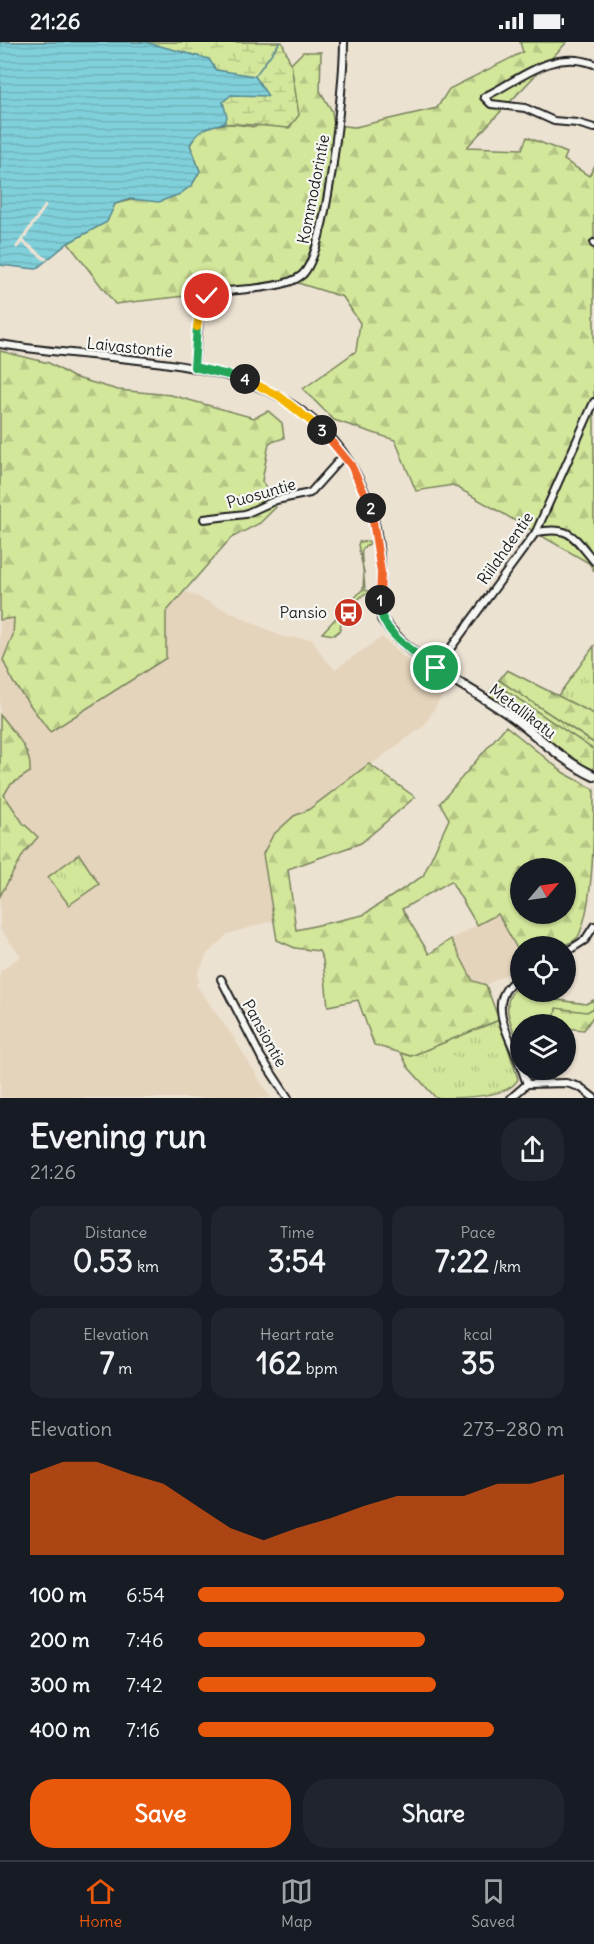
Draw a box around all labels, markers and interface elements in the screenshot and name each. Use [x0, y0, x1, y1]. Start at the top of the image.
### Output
text: 21:26 [30, 7, 81, 35]
street label: Kommodorintie [293, 133, 333, 245]
pin [181, 270, 232, 321]
icon: check [190, 279, 223, 312]
street label: Laivastontie [86, 333, 174, 361]
pin: 4 [230, 364, 260, 394]
text: 4 [240, 369, 250, 389]
pin: 3 [307, 415, 337, 445]
text: 3 [317, 420, 327, 440]
street label: Puosuntie [224, 474, 298, 512]
pin: 2 [356, 493, 386, 523]
text: 2 [367, 498, 375, 518]
street label: Riilahdentie [473, 508, 537, 588]
pin: 1 [365, 585, 395, 615]
text: 1 [377, 590, 383, 610]
bus stop icon: Pansio [332, 596, 364, 628]
place label: Pansio [280, 602, 327, 622]
pin [410, 642, 461, 693]
icon: arrive [419, 651, 452, 684]
street label: Metallikatu [486, 679, 560, 743]
north arrow [510, 858, 576, 924]
map controls [510, 858, 576, 1080]
button: locate [510, 936, 576, 1002]
street label: Pansiontie [238, 996, 292, 1070]
button: layers [510, 1014, 576, 1080]
text: Evening run [30, 1115, 206, 1157]
button: share [501, 1118, 564, 1181]
text: 21:26 [30, 1159, 76, 1184]
text: Distance [85, 1222, 147, 1242]
text: Time [280, 1222, 314, 1242]
text: Pace [461, 1222, 495, 1242]
text: 0.53 [73, 1242, 133, 1280]
text: 3:54 [268, 1242, 326, 1280]
text: 7:22 [435, 1242, 489, 1280]
text: km [133, 1256, 159, 1276]
text: /km [489, 1256, 521, 1276]
text: Elevation [83, 1324, 149, 1344]
text: Heart rate [260, 1324, 334, 1344]
text: kcal [464, 1324, 492, 1344]
text: 7 [100, 1344, 114, 1382]
text: 162 [256, 1344, 302, 1382]
text: 35 [461, 1344, 495, 1382]
text: m [114, 1358, 132, 1378]
text: bpm [302, 1358, 338, 1378]
text: Elevation [30, 1416, 112, 1441]
text: 273–280 m [463, 1416, 564, 1441]
text: 100 m [30, 1582, 87, 1607]
text: 6:54 [126, 1582, 165, 1607]
text: 200 m [30, 1627, 90, 1652]
text: 7:46 [126, 1627, 163, 1652]
text: 300 m [30, 1672, 90, 1697]
text: 7:42 [126, 1672, 163, 1697]
text: 400 m [30, 1717, 90, 1742]
text: 7:16 [126, 1717, 160, 1742]
button: Save [30, 1779, 291, 1848]
button: Share [303, 1779, 564, 1848]
tab: Home [79, 1875, 122, 1931]
tab: Map [280, 1875, 313, 1931]
tab: Saved [471, 1875, 515, 1931]

